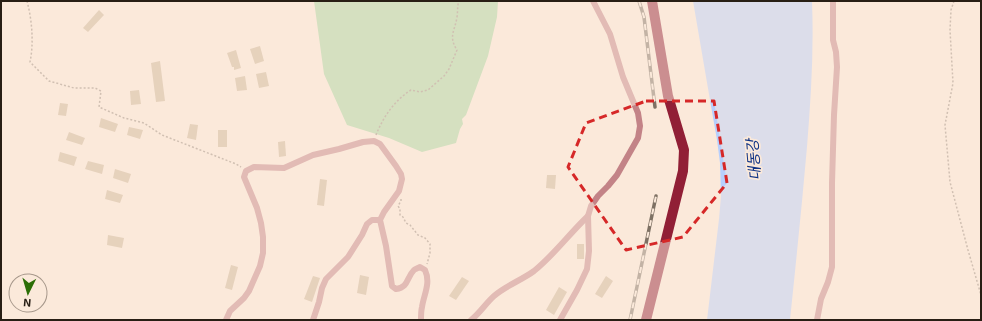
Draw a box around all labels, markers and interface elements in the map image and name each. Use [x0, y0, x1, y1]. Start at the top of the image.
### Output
water label: 대동강 [742, 136, 764, 181]
north arrow [8, 273, 48, 313]
text: N [23, 297, 32, 310]

